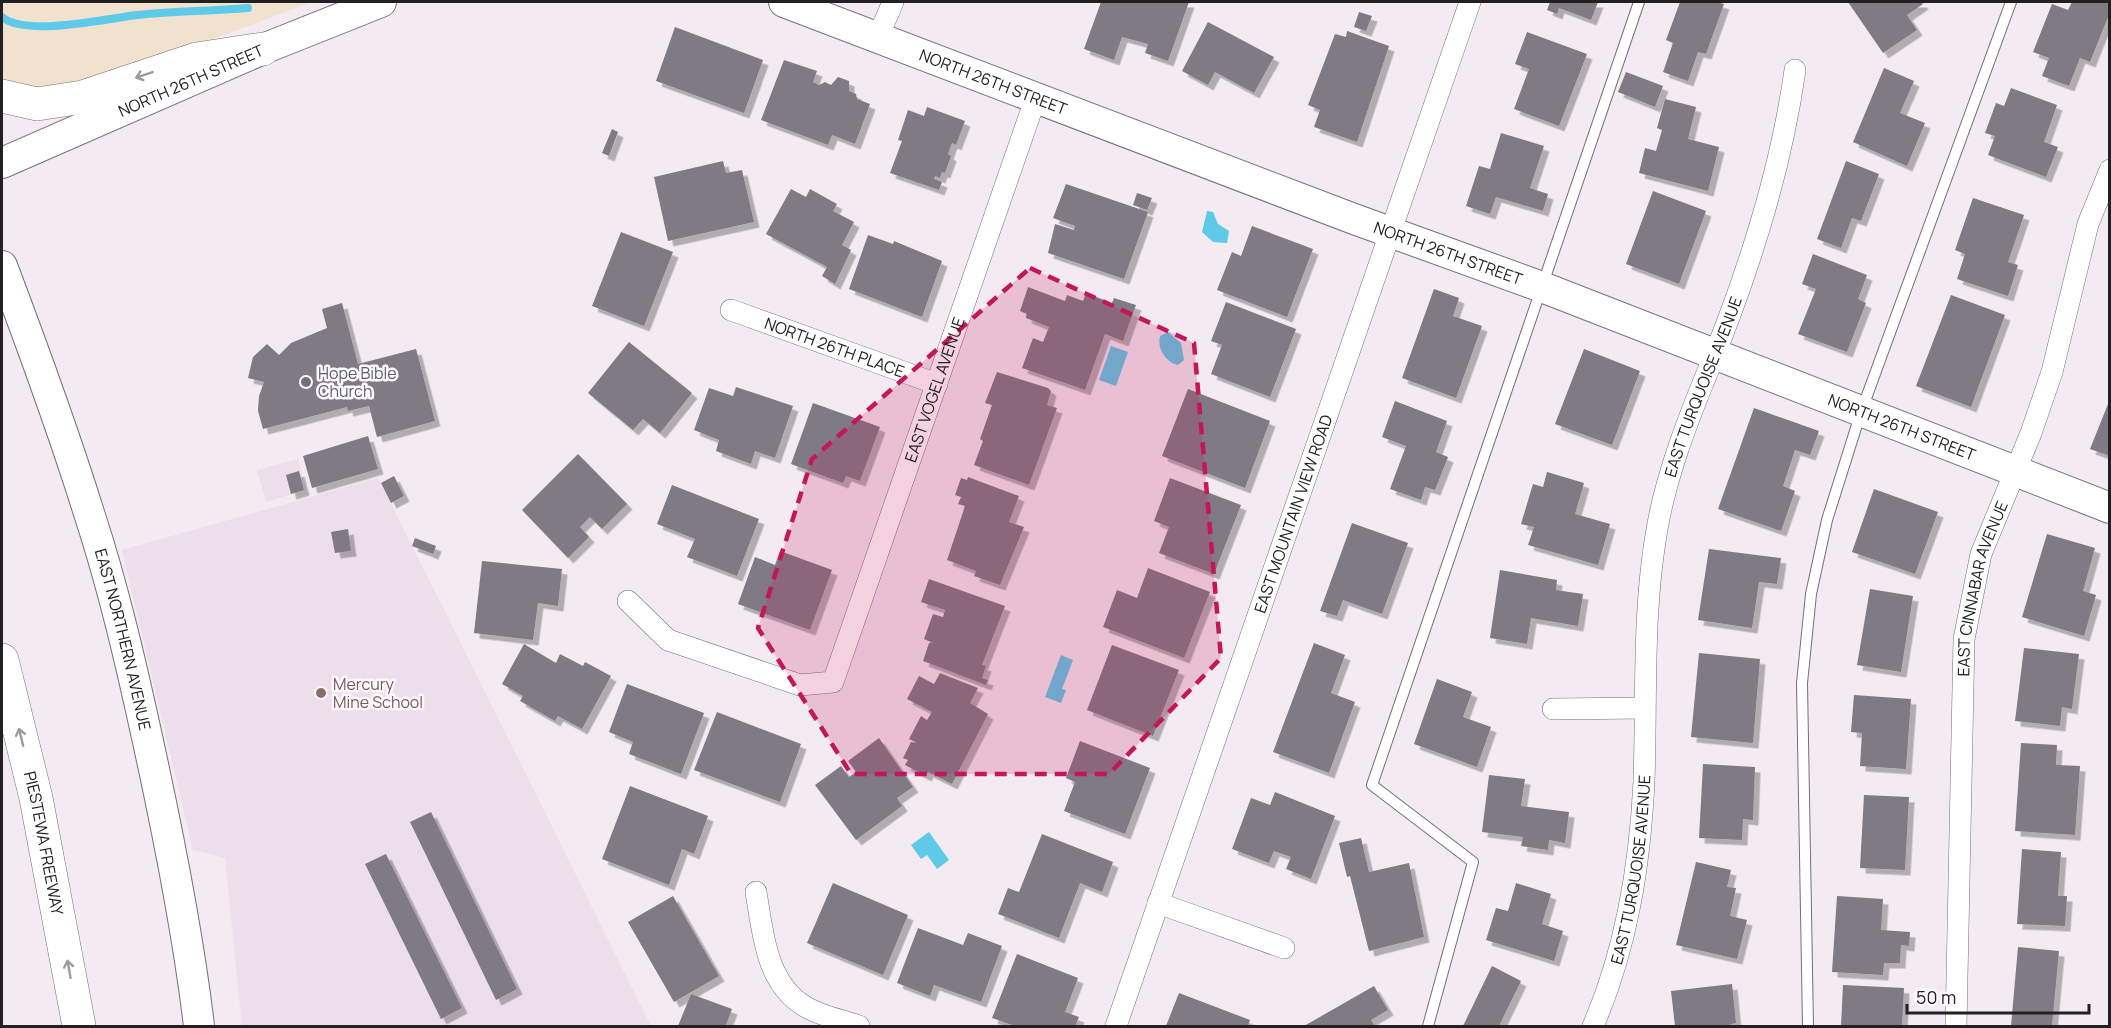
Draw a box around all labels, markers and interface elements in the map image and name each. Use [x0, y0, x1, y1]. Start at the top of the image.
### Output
street label: NORTH 26TH STREET [115, 39, 267, 122]
street label: NORTH 26TH STREET [916, 44, 1071, 120]
one-way arrow [135, 71, 154, 82]
street label: NORTH 26TH STREET [1371, 216, 1526, 290]
street label: EAST TURQUOISE AVENUE [1659, 293, 1747, 480]
street label: NORTH 26TH PLACE [761, 312, 908, 382]
street label: EAST VOGEL AVENUE [899, 314, 970, 465]
place label: Hope Bible Church [318, 362, 397, 402]
marker: Hope Bible Church [299, 375, 313, 389]
street label: NORTH 26TH STREET [1825, 388, 1979, 466]
street label: EAST MOUNTAIN VIEW ROAD [1249, 411, 1338, 616]
street label: EAST CINNABAR AVENUE [1952, 497, 2013, 677]
street label: EAST NORTHERN AVENUE [90, 546, 156, 733]
place label: Mercury Mine School [333, 673, 423, 713]
marker: Mercury Mine School [314, 686, 328, 700]
one-way arrow [15, 728, 27, 747]
street label: PIESTEWA FREEWAY [19, 769, 69, 917]
street label: EAST TURQUOISE AVENUE [1605, 775, 1655, 967]
one-way arrow [64, 959, 75, 979]
scale bar [1907, 977, 2088, 1015]
text: 50 m [1916, 985, 1956, 1009]

